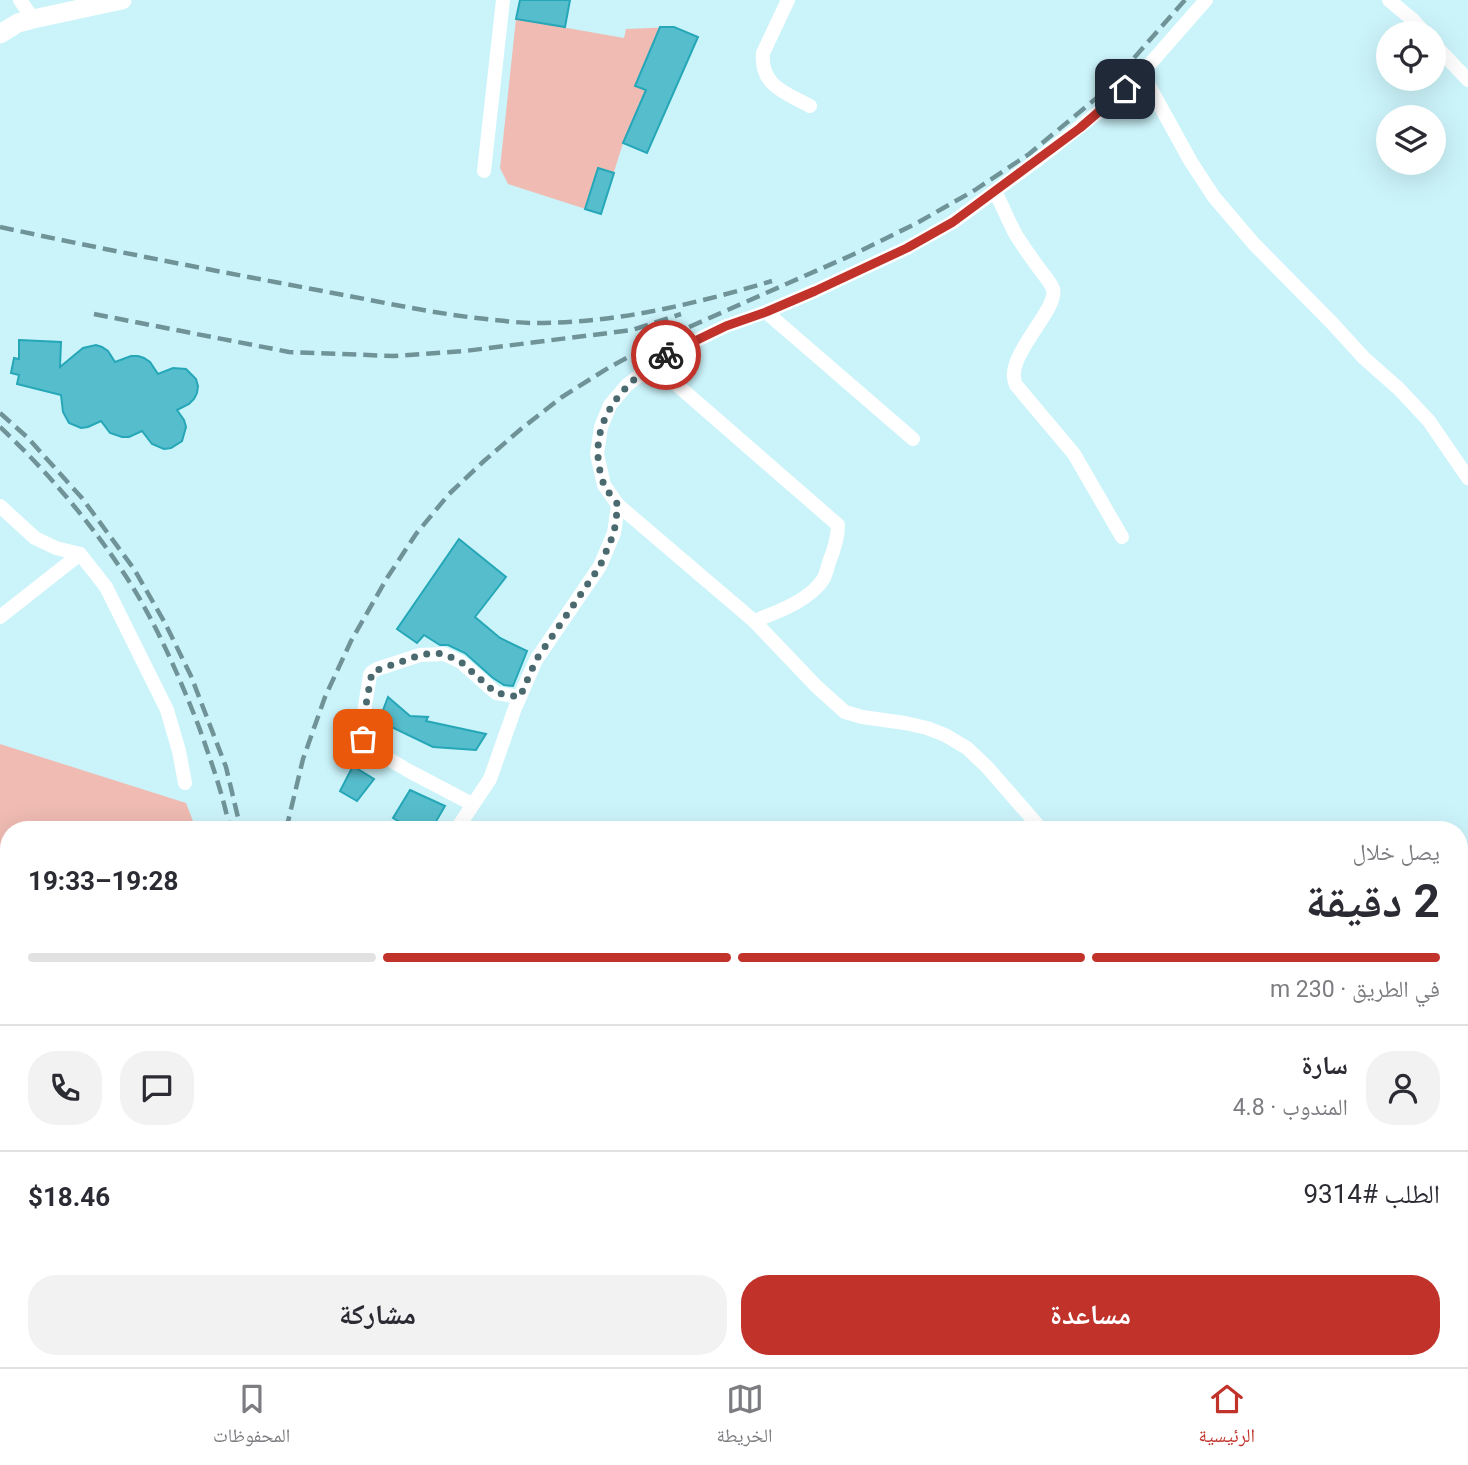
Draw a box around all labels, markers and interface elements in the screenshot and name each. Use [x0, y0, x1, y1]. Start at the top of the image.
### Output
map controls [1376, 21, 1446, 175]
button: locate [1376, 21, 1446, 91]
pin [1095, 59, 1155, 119]
icon: home [1106, 70, 1144, 108]
button: layers [1376, 105, 1446, 175]
courier [631, 320, 701, 390]
icon: bike [647, 336, 685, 374]
pin [333, 709, 393, 769]
icon: bag [344, 720, 382, 758]
text: يصل خلال [1353, 839, 1440, 866]
text: 19:28–19:33 [28, 866, 178, 896]
text: 2 دقيقة [1306, 874, 1440, 928]
text: في الطريق · 230 m [1270, 976, 1440, 1003]
text: سارة [1301, 1050, 1348, 1080]
button: phone [28, 1051, 102, 1125]
button: chat [120, 1051, 194, 1125]
button: person [1366, 1051, 1440, 1125]
text: المندوب · 4.8 [1233, 1094, 1348, 1121]
text: الطلب #9314 [1303, 1179, 1440, 1209]
text: $18.46 [28, 1182, 110, 1212]
button: مشاركة [28, 1275, 727, 1355]
button: مساعدة [741, 1275, 1440, 1355]
tab: المحفوظات [213, 1380, 290, 1454]
tab: الخريطة [717, 1380, 772, 1454]
tab: الرئيسية [1199, 1380, 1255, 1454]

